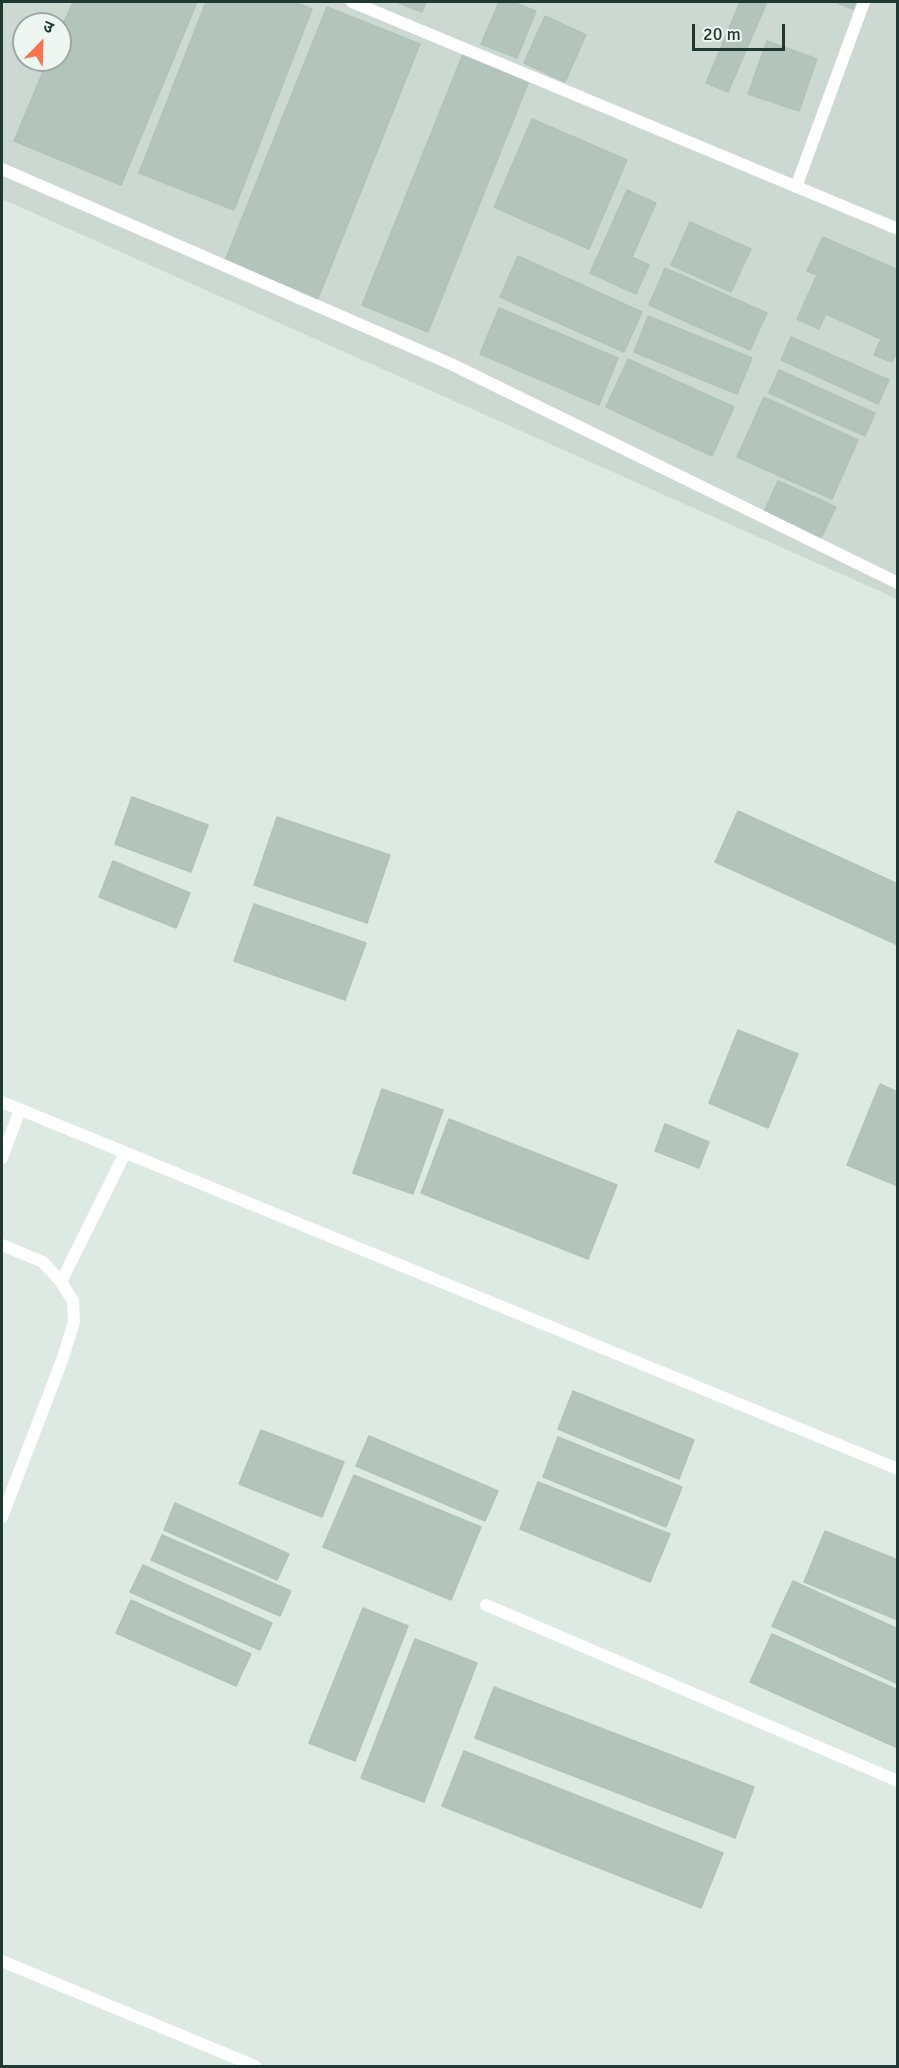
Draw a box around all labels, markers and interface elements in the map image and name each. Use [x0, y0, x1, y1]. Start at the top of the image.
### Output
north arrow [12, 12, 72, 72]
scale bar [695, 12, 788, 50]
text: उ [40, 16, 56, 38]
text: 20 m [703, 23, 741, 45]

